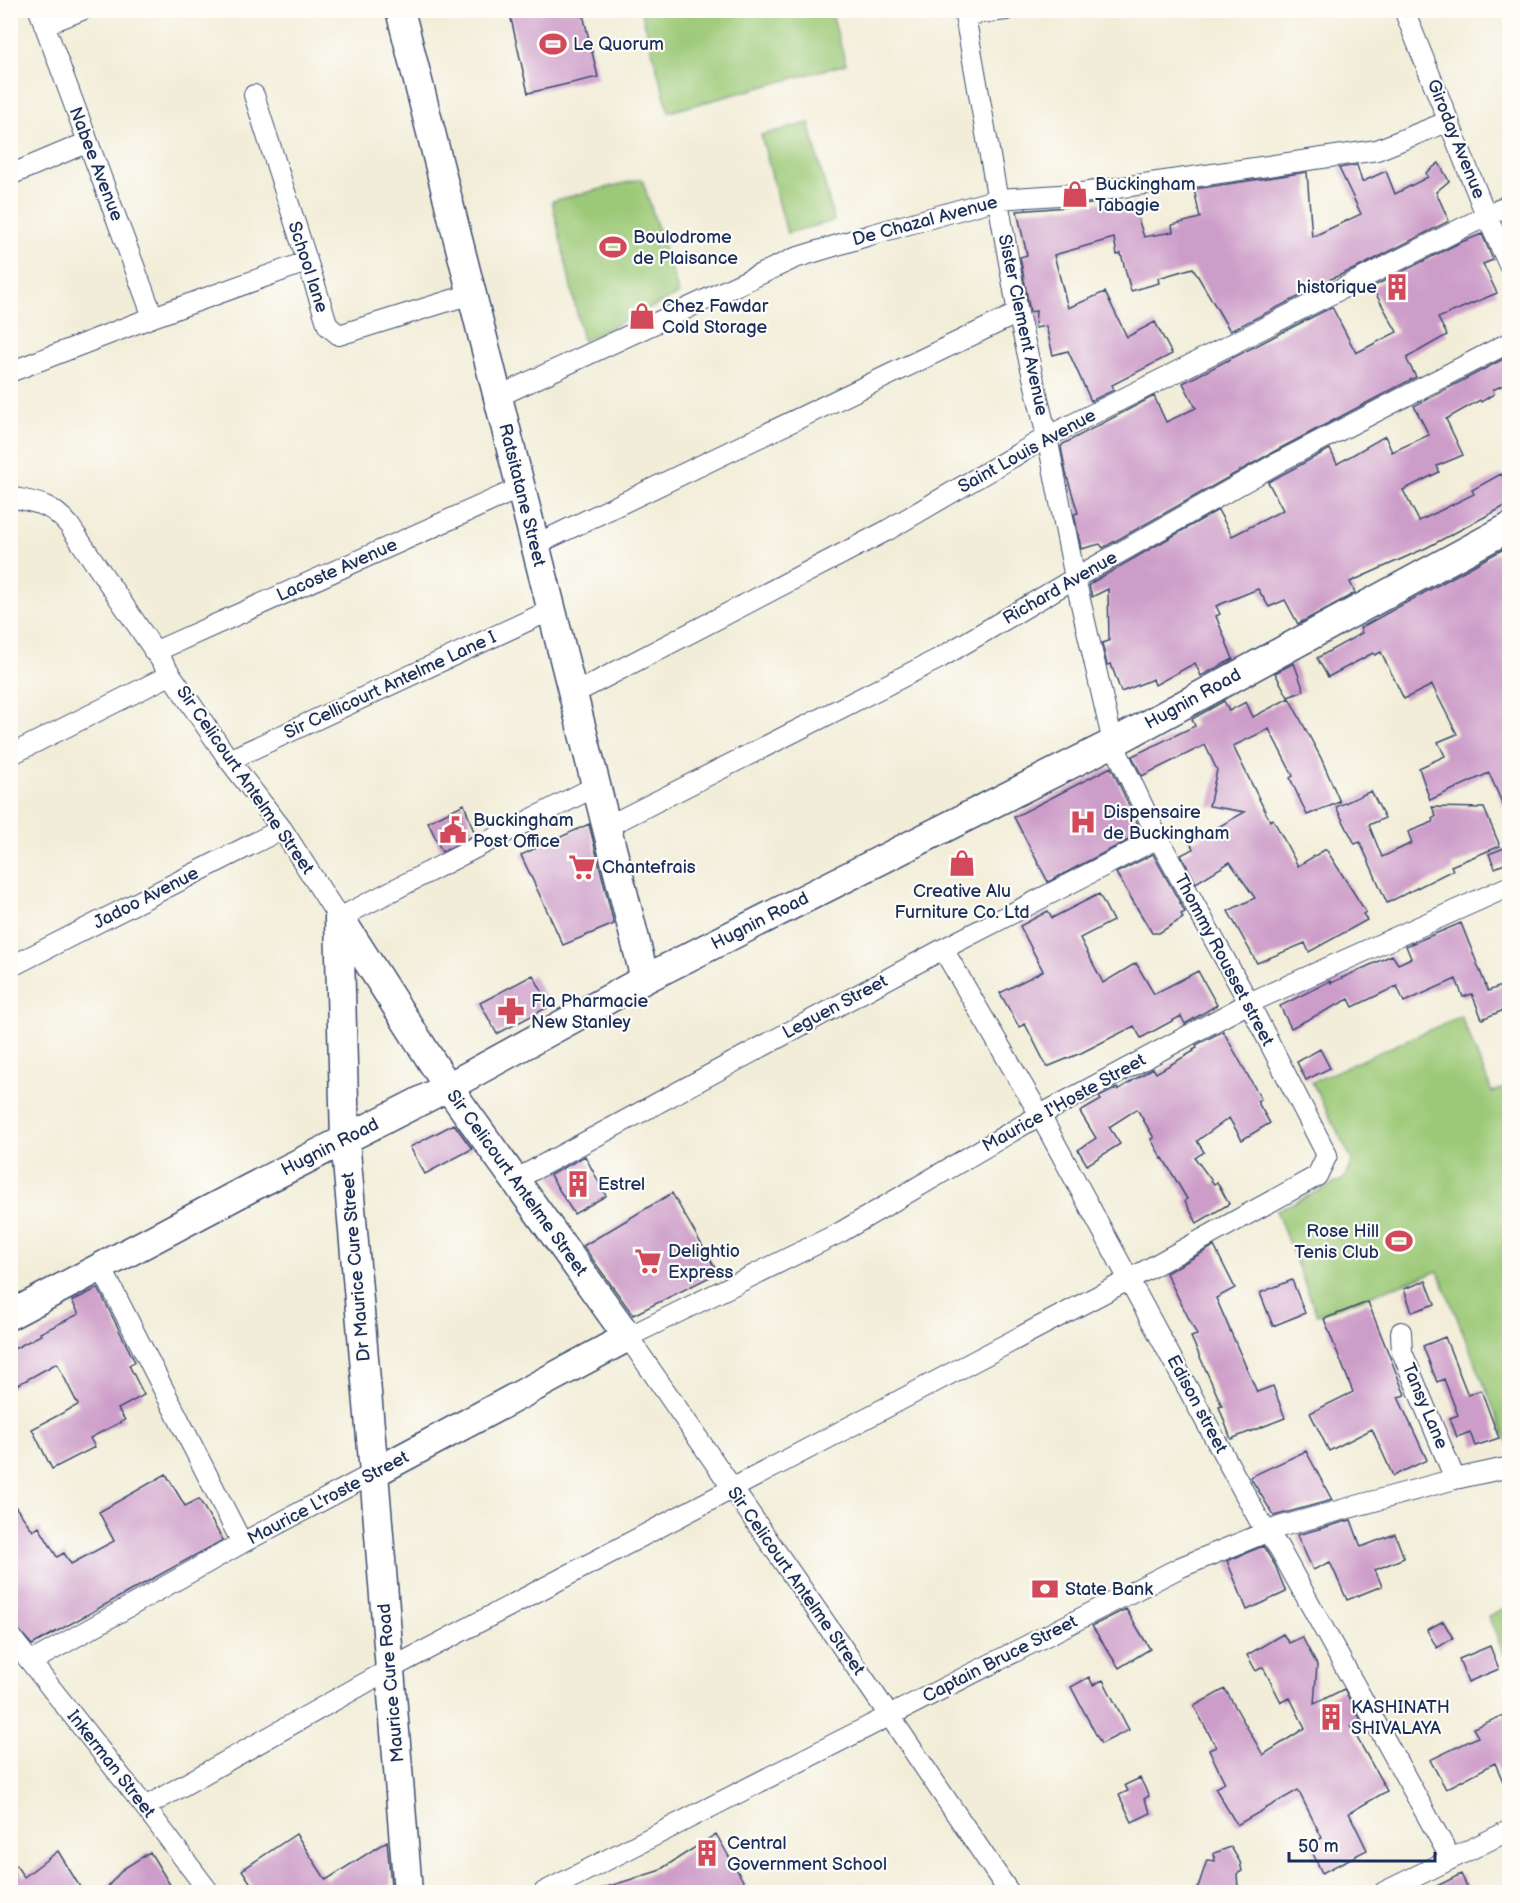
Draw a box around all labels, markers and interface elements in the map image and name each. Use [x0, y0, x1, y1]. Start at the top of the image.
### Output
sports icon: Le Quorum [538, 29, 568, 59]
place label: Le Quorum [573, 34, 664, 55]
street label: Giroday Avenue [1423, 76, 1490, 202]
street label: Nabee Avenue [65, 104, 128, 224]
place label: Buckingham Tabagie [1095, 174, 1196, 216]
shop icon: Buckingham Tabagie [1060, 179, 1090, 209]
street label: De Chazal Avenue [850, 191, 1000, 250]
street label: School lane [283, 219, 333, 316]
place label: Boulodrome de Plaisance [633, 227, 738, 269]
sports icon: Boulodrome de Plaisance [598, 232, 628, 262]
street label: Sister Clement Avenue [994, 232, 1053, 418]
building icon: historique [1382, 272, 1412, 302]
place label: historique [1297, 277, 1377, 298]
place label: Chez Fawdar Cold Storage [662, 296, 769, 338]
shop icon: Chez Fawdar Cold Storage [627, 301, 657, 331]
street label: Saint Louis Avenue [955, 404, 1100, 498]
street label: Ratsitatane Street [494, 421, 550, 569]
street label: Lacoste Avenue [274, 534, 401, 606]
street label: Richard Avenue [999, 547, 1121, 629]
street label: Sir Cellicourt Antelme Lane I [281, 627, 499, 743]
street label: Hugnin Road [1141, 664, 1245, 734]
street label: Sir Celicourt Antelme Street [172, 682, 318, 879]
place label: Dispensaire de Buckingham [1103, 802, 1229, 844]
hospital icon: Dispensaire de Buckingham [1068, 807, 1098, 837]
place label: Buckingham Post Office [473, 810, 574, 852]
public building icon: Buckingham Post Office [438, 815, 468, 845]
shop icon: Creative Alu Furniture Co. Ltd [947, 848, 977, 878]
supermarket icon: Chantefrais [567, 852, 597, 882]
place label: Chantefrais [602, 857, 696, 878]
street label: Jadoo Avenue [90, 862, 202, 934]
street label: Thommy Rousset street [1170, 871, 1278, 1050]
place label: Creative Alu Furniture Co. Ltd [895, 881, 1029, 923]
street label: Hugnin Road [708, 887, 812, 955]
street label: Leguen Street [779, 970, 891, 1043]
place label: Fla Pharmacie New Stanley [531, 991, 648, 1033]
pharmacy icon: Fla Pharmacie New Stanley [496, 996, 526, 1026]
street label: Maurice I'Hoste Street [979, 1049, 1150, 1157]
street label: Sir Celicourt Antelme Street [442, 1086, 592, 1281]
street label: Hugnin Road [278, 1113, 382, 1181]
building icon: Estrel [563, 1169, 593, 1199]
street label: Dr Maurice Cure Street [337, 1171, 375, 1362]
place label: Estrel [598, 1174, 645, 1195]
place label: Rose Hill Tenis Club [1294, 1221, 1379, 1263]
sports icon: Rose Hill Tenis Club [1384, 1226, 1414, 1256]
place label: Delightio Express [668, 1241, 740, 1283]
supermarket icon: Delightio Express [633, 1246, 663, 1276]
street label: Edison street [1162, 1351, 1232, 1457]
street label: Tansy Lane [1398, 1360, 1453, 1452]
street label: Maurice L'roste Street [244, 1446, 413, 1549]
street label: Sir Celicourt Antelme Street [723, 1483, 869, 1680]
bank icon: State Bank [1030, 1574, 1060, 1604]
place label: State Bank [1065, 1579, 1153, 1600]
street label: Maurice Cure Road [374, 1603, 408, 1763]
street label: Captain Bruce Street [919, 1611, 1081, 1707]
place label: KASHINATH SHIVALAYA [1351, 1697, 1450, 1739]
building icon: KASHINATH SHIVALAYA [1316, 1702, 1346, 1732]
street label: Inkerman Street [63, 1706, 160, 1822]
scale bar [1289, 1825, 1434, 1863]
place label: Central Government School [727, 1833, 887, 1875]
text: 50 m [1298, 1836, 1339, 1857]
building icon: Central Government School [692, 1838, 722, 1868]

